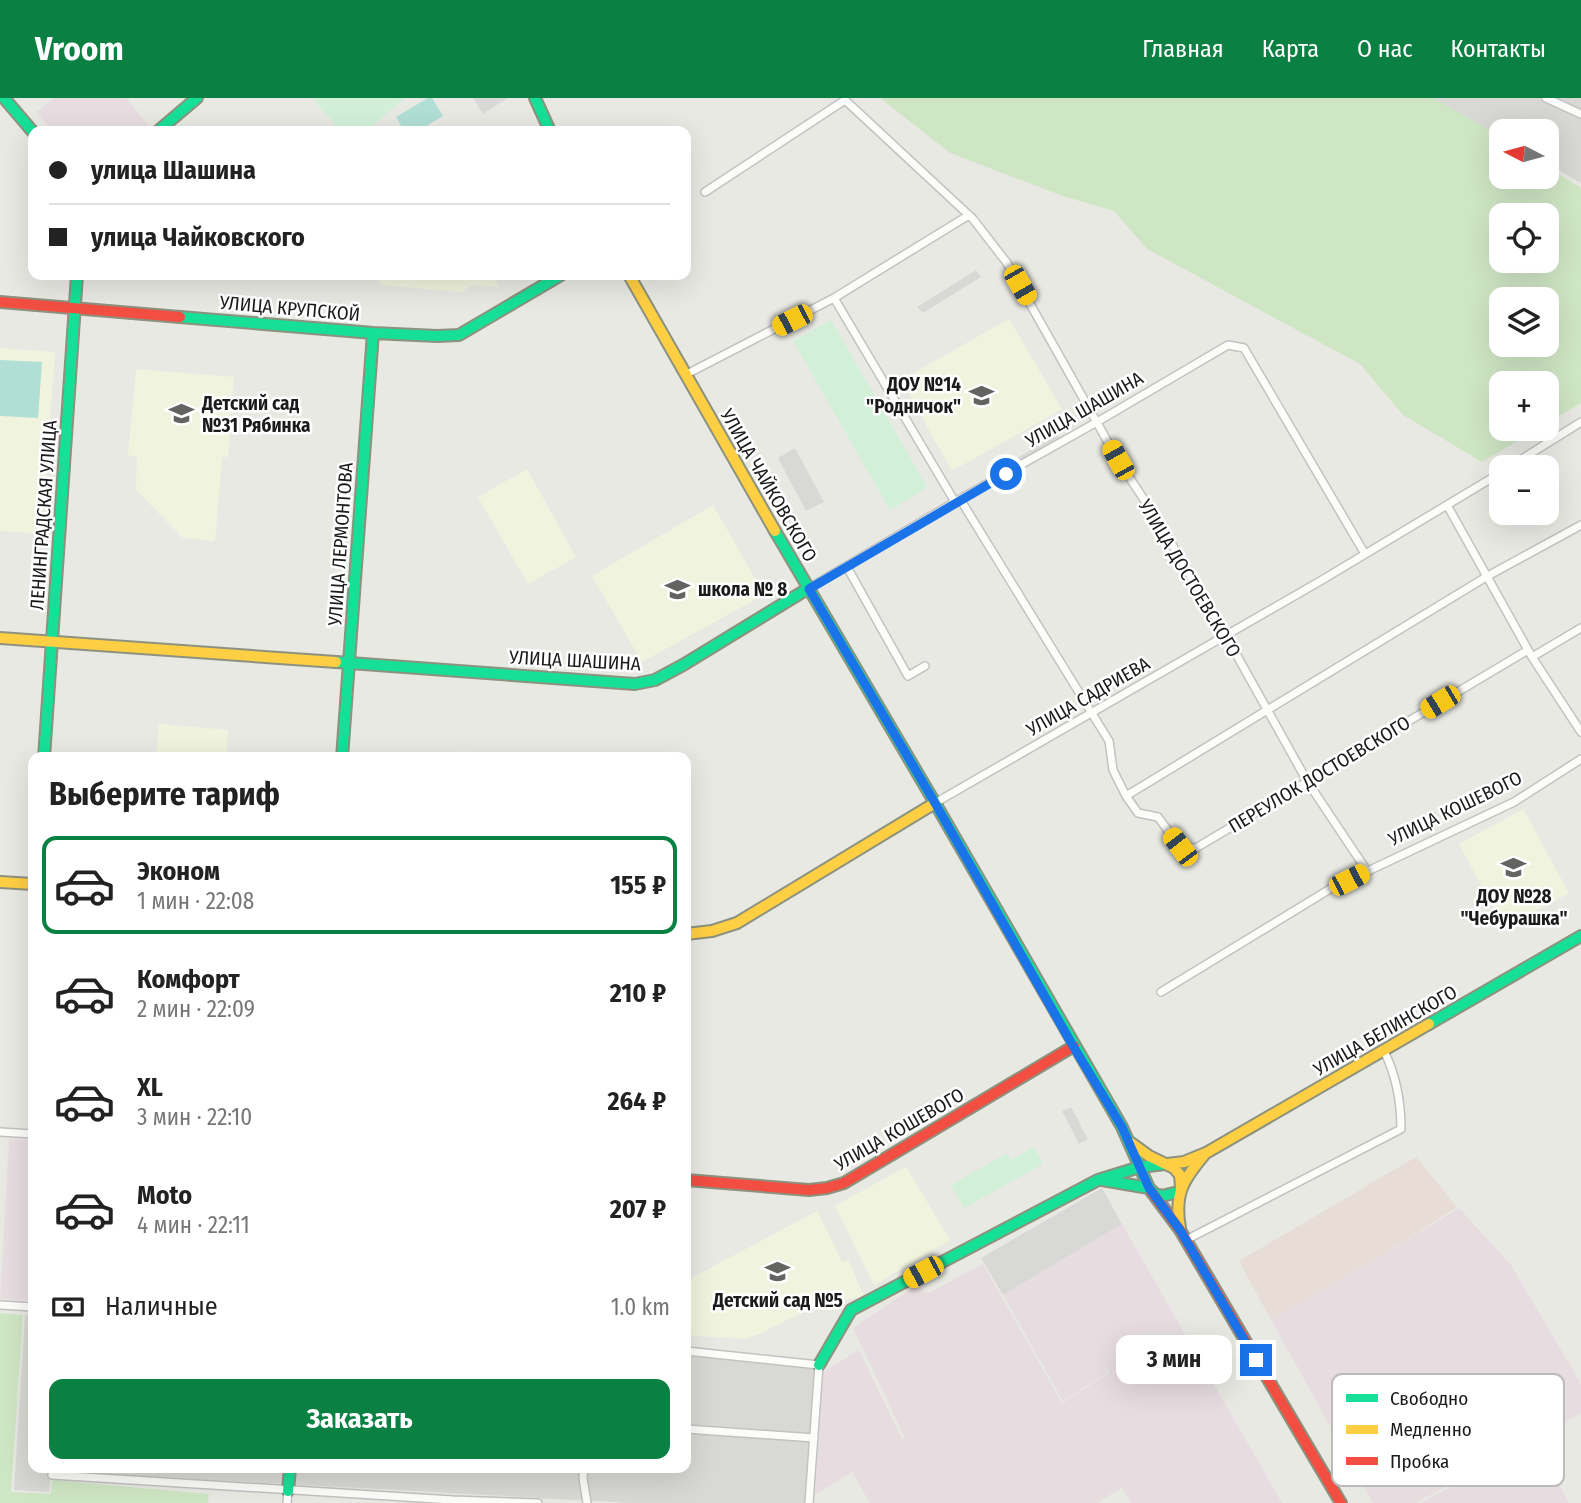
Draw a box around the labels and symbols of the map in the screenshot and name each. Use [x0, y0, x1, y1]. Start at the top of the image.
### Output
north arrow [1489, 119, 1559, 189]
car [1001, 262, 1040, 308]
street label: УЛИЦА КРУПСКОЙ [218, 291, 361, 326]
car [769, 301, 816, 339]
street label: УЛИЦА ШАШИНА [1021, 367, 1147, 453]
place label: ДОУ №14 "Родничок" [866, 373, 961, 418]
school or university icon: ДОУ №14 "Родничок" [967, 381, 995, 409]
place label: Детский сад №31 Рябинка [201, 392, 310, 437]
school or university icon: Детский сад №31 Рябинка [168, 400, 196, 428]
street label: УЛИЦА ЧАЙКОВСКОГО [715, 404, 822, 566]
street label: ЛЕНИНГРАДСКАЯ УЛИЦА [25, 419, 62, 611]
car [1099, 437, 1138, 483]
route start [990, 458, 1022, 490]
street label: УЛИЦА ЛЕРМОНТОВА [323, 461, 358, 628]
street label: УЛИЦА ДОСТОЕВСКОГО [1133, 494, 1246, 661]
school or university icon: школа № 8 [664, 575, 692, 603]
place label: школа № 8 [698, 578, 787, 601]
street label: УЛИЦА ШАШИНА [508, 646, 641, 675]
street label: УЛИЦА САДРИЕВА [1022, 652, 1154, 741]
car [1417, 682, 1464, 722]
street label: ПЕРЕУЛОК ДОСТОЕВСКОГО [1224, 711, 1414, 838]
street label: УЛИЦА КОШЕВОГО [1384, 766, 1526, 851]
car [1159, 824, 1202, 870]
school or university icon: ДОУ №28 "Чебурашка" [1500, 854, 1528, 882]
car [1326, 861, 1373, 899]
place label: ДОУ №28 "Чебурашка" [1460, 885, 1568, 930]
street label: УЛИЦА БЕЛИНСКОГО [1309, 980, 1461, 1081]
street label: УЛИЦА КОШЕВОГО [830, 1083, 968, 1176]
car [900, 1253, 947, 1291]
school or university icon: Детский сад №5 [764, 1258, 792, 1286]
place label: Детский сад №5 [712, 1289, 843, 1312]
callout: 3 мин [1116, 1336, 1232, 1384]
route end [1240, 1344, 1272, 1376]
legend [1332, 1374, 1564, 1486]
text: Свободно [1390, 1387, 1468, 1410]
text: Медленно [1390, 1418, 1472, 1441]
text: Пробка [1390, 1450, 1449, 1473]

